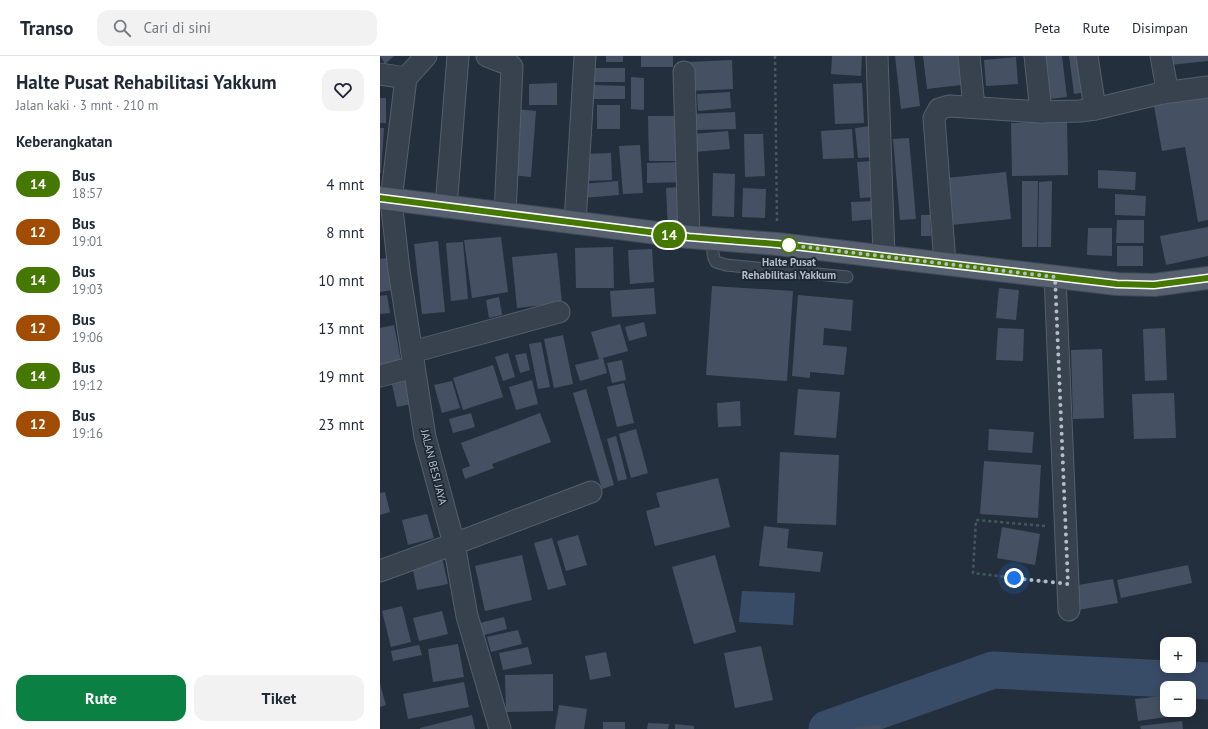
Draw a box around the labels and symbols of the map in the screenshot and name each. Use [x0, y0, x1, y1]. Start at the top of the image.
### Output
line badge: 14 [651, 222, 687, 248]
marker: Halte Pusat Rehabilitasi Yakkum [780, 236, 798, 254]
place label: Halte Pusat Rehabilitasi Yakkum [742, 255, 836, 282]
street label: JALAN BESI JAYA [418, 427, 450, 507]
your location [1004, 568, 1024, 588]

